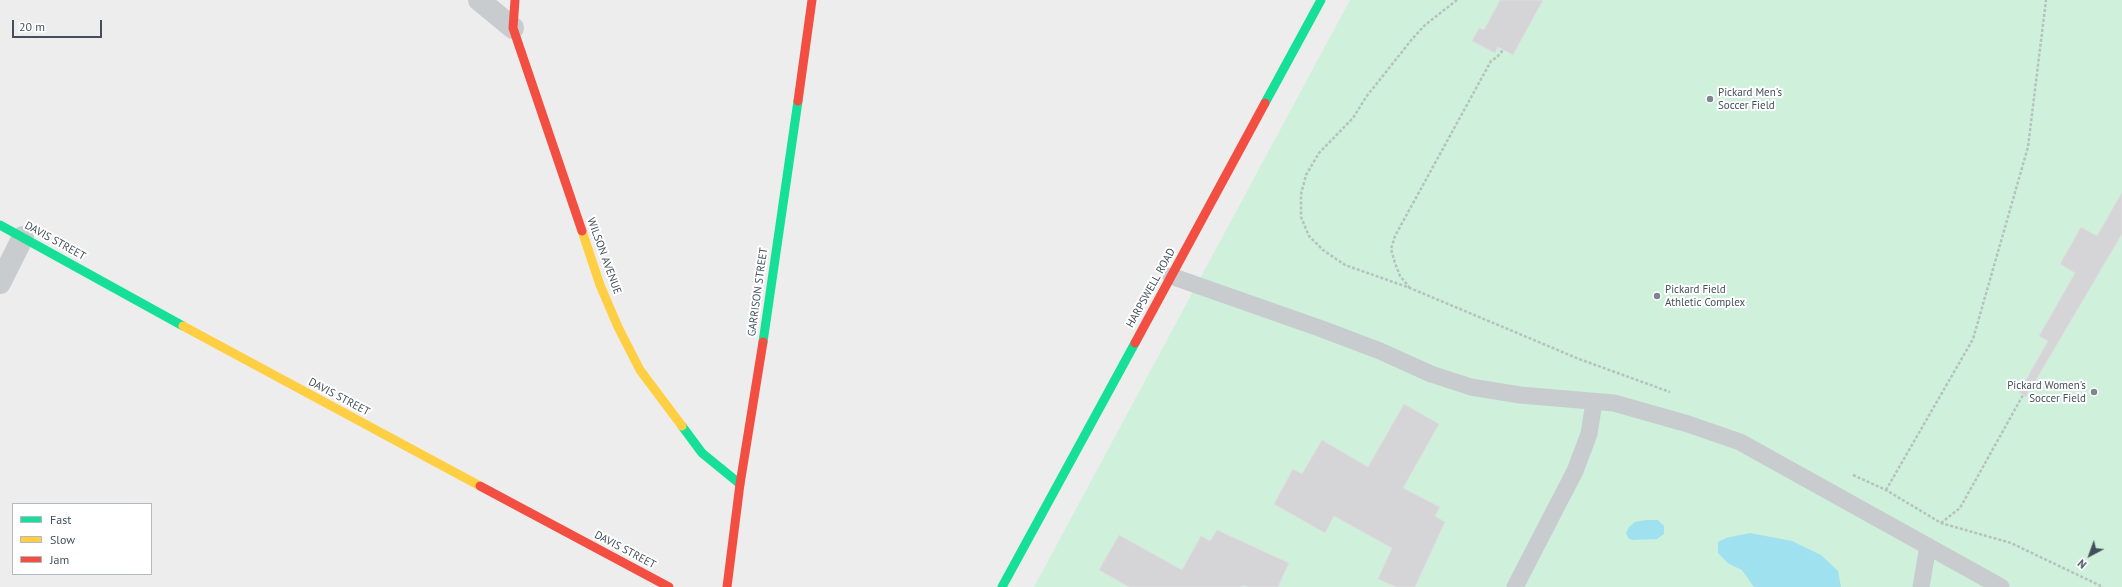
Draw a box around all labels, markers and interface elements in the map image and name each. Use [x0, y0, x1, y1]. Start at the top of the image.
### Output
scale bar [14, 12, 104, 38]
text: 20 m [19, 19, 45, 34]
place label: Pickard Men's Soccer Field [1718, 86, 1782, 112]
marker: Pickard Men's Soccer Field [1705, 94, 1715, 104]
street label: WILSON AVENUE [584, 216, 624, 296]
street label: DAVIS STREET [22, 219, 88, 263]
street label: HARPSWELL ROAD [1124, 246, 1178, 330]
street label: GARRISON STREET [745, 247, 771, 337]
place label: Pickard Field Athletic Complex [1665, 283, 1745, 309]
marker: Pickard Field Athletic Complex [1652, 291, 1662, 301]
street label: DAVIS STREET [306, 375, 372, 419]
place label: Pickard Women's Soccer Field [2007, 379, 2086, 405]
marker: Pickard Women's Soccer Field [2089, 387, 2099, 397]
legend [12, 503, 152, 575]
text: Fast [50, 512, 71, 527]
street label: DAVIS STREET [592, 528, 658, 572]
text: Slow [50, 532, 75, 547]
north arrow [2070, 535, 2110, 575]
text: Jam [50, 552, 69, 567]
text: N [2075, 556, 2089, 572]

